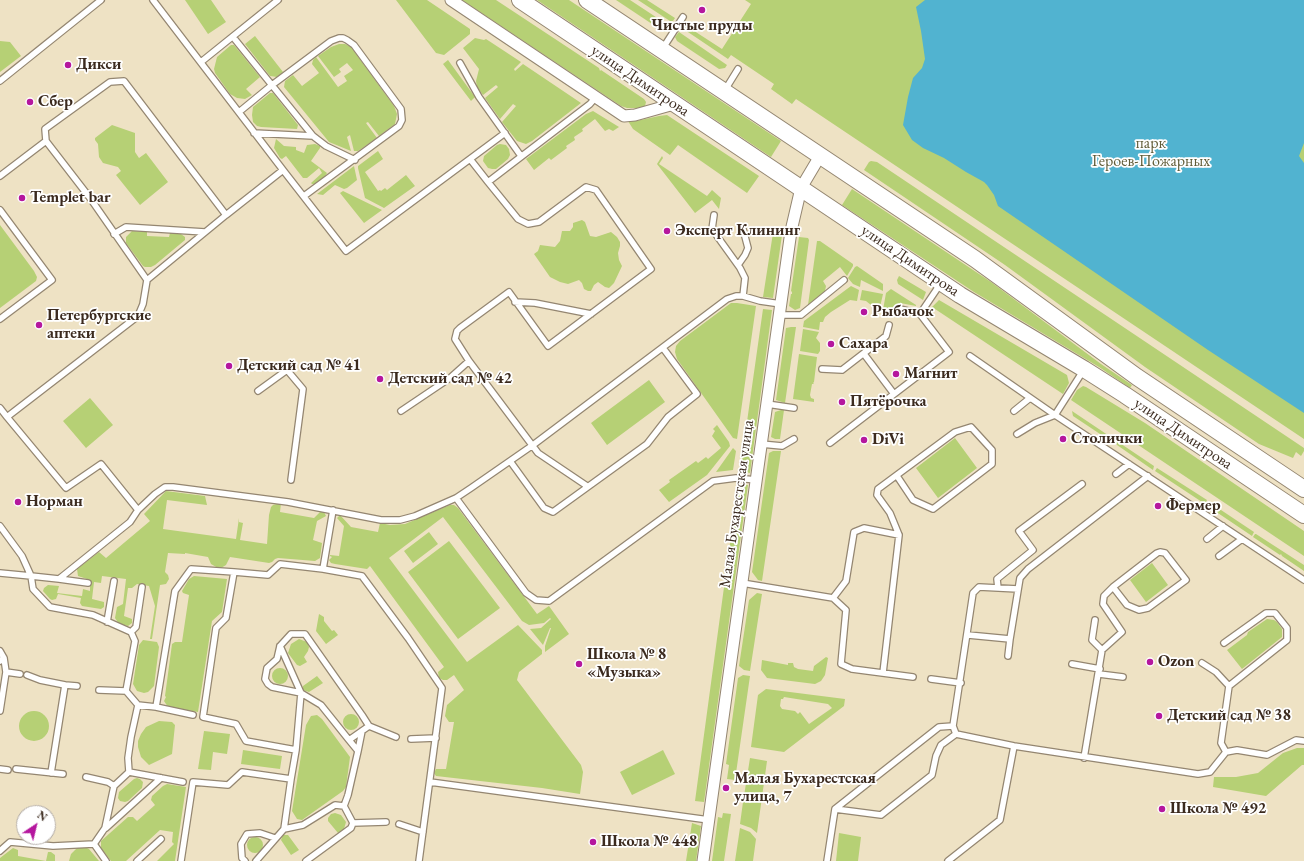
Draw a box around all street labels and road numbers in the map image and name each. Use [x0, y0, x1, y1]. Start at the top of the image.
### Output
street label: улица Димитрова [587, 41, 693, 121]
street label: улица Димитрова [857, 221, 963, 301]
street label: улица Димитрова [1130, 394, 1236, 474]
street label: Малая Бухарестская улица [716, 419, 758, 589]

